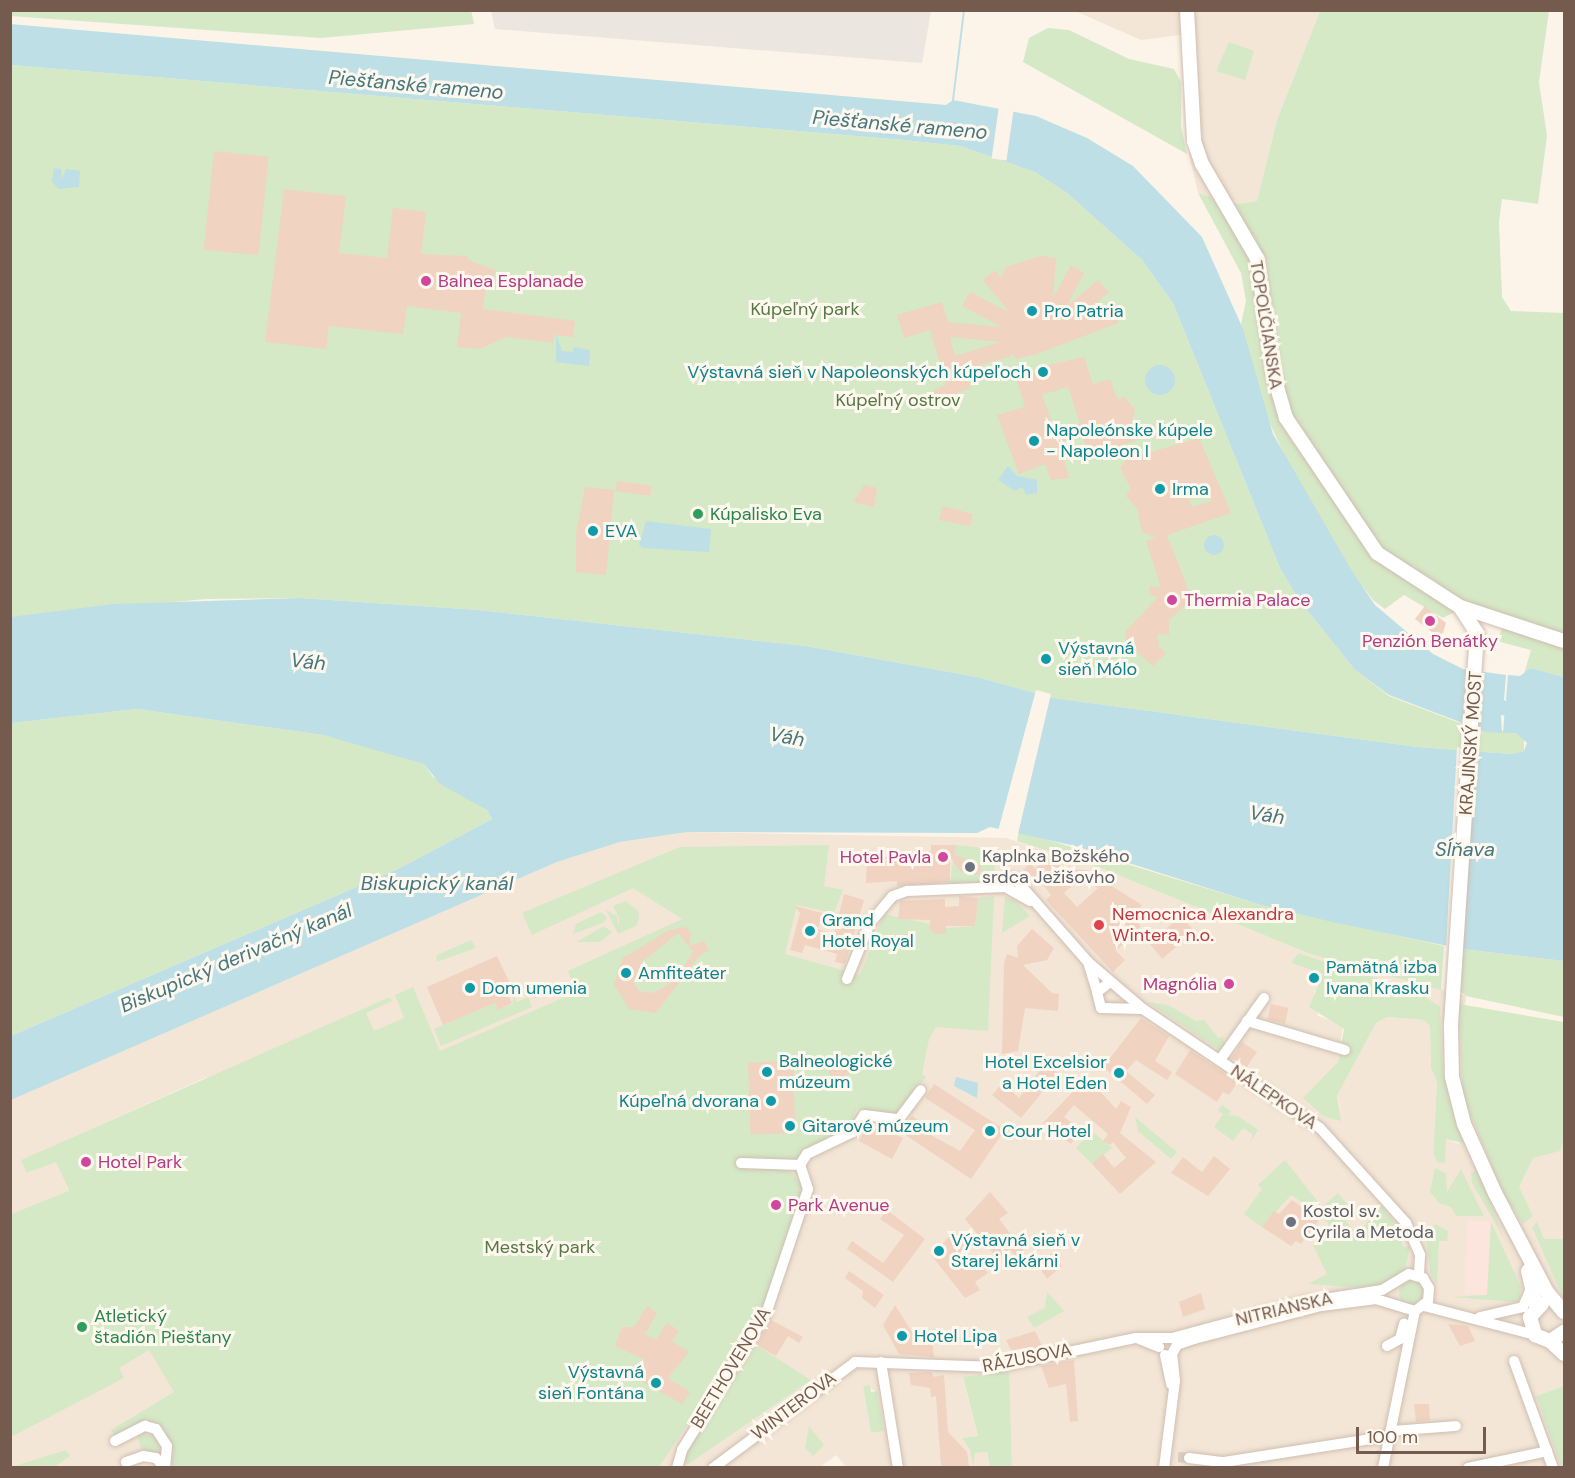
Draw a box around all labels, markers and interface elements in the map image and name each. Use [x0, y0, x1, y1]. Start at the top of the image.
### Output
water label: Piešťanské rameno [327, 65, 505, 105]
water label: Piešťanské rameno [811, 105, 989, 145]
street label: TOPOĽČIANSKA [1245, 259, 1287, 391]
place label: Balnea Esplanade [438, 270, 584, 292]
marker: Balnea Esplanade [419, 274, 433, 288]
park label: Kúpeľný park [750, 298, 860, 320]
place label: Pro Patria [1044, 300, 1124, 322]
marker: Pro Patria [1025, 304, 1039, 318]
place label: Výstavná sieň v Napoleonských kúpeľoch [687, 361, 1031, 383]
marker: Výstavná sieň v Napoleonských kúpeľoch [1036, 365, 1050, 379]
park label: Kúpeľný ostrov [836, 389, 960, 411]
place label: Napoleónske kúpele - Napoleon I [1046, 420, 1213, 462]
marker: Napoleónske kúpele - Napoleon I [1027, 434, 1041, 448]
place label: Irma [1172, 478, 1209, 500]
marker: Irma [1153, 482, 1167, 496]
place label: Kúpalisko Eva [710, 503, 822, 525]
marker: Kúpalisko Eva [691, 507, 705, 521]
place label: EVA [605, 520, 637, 542]
marker: EVA [586, 524, 600, 538]
place label: Thermia Palace [1184, 589, 1310, 611]
marker: Thermia Palace [1165, 593, 1179, 607]
marker: Penzión Benátky [1423, 614, 1437, 628]
place label: Penzión Benátky [1362, 630, 1498, 652]
place label: Výstavná sieň Mólo [1058, 638, 1137, 680]
water label: Váh [289, 648, 327, 676]
marker: Výstavná sieň Mólo [1039, 652, 1053, 666]
street label: KRAJINSKÝ MOST [1455, 670, 1487, 816]
water label: Váh [767, 722, 807, 752]
water label: Váh [1248, 800, 1286, 830]
water label: Sĺňava [1435, 837, 1495, 861]
place label: Hotel Pavla [840, 846, 931, 868]
place label: Kaplnka Božského srdca Ježišovho [982, 846, 1130, 888]
marker: Hotel Pavla [936, 850, 950, 864]
marker: Kaplnka Božského srdca Ježišovho [963, 860, 977, 874]
water label: Biskupický kanál [361, 871, 513, 895]
water label: Biskupický derivačný kanál [116, 898, 356, 1018]
place label: Nemocnica Alexandra Wintera, n.o. [1112, 904, 1294, 946]
place label: Grand Hotel Royal [822, 910, 914, 952]
marker: Nemocnica Alexandra Wintera, n.o. [1090, 916, 1108, 934]
marker: Grand Hotel Royal [803, 924, 817, 938]
place label: Pamätná izba Ivana Krasku [1326, 957, 1437, 1000]
place label: Amfiteáter [638, 962, 726, 984]
marker: Amfiteáter [619, 966, 633, 980]
marker: Pamätná izba Ivana Krasku [1307, 971, 1321, 985]
place label: Magnólia [1143, 973, 1217, 995]
place label: Dom umenia [482, 977, 587, 999]
marker: Magnólia [1222, 977, 1236, 991]
marker: Dom umenia [463, 981, 477, 995]
place label: Balneologické múzeum [779, 1051, 893, 1094]
place label: Hotel Excelsior a Hotel Eden [985, 1052, 1107, 1094]
street label: NÁLEPKOVA [1227, 1060, 1321, 1134]
marker: Balneologické múzeum [760, 1065, 774, 1079]
marker: Hotel Excelsior a Hotel Eden [1112, 1066, 1126, 1080]
place label: Kúpeľná dvorana [619, 1090, 759, 1112]
marker: Kúpeľná dvorana [764, 1094, 778, 1108]
place label: Gitarové múzeum [802, 1115, 949, 1137]
marker: Gitarové múzeum [783, 1119, 797, 1133]
place label: Cour Hotel [1002, 1120, 1091, 1142]
marker: Cour Hotel [983, 1124, 997, 1138]
place label: Hotel Park [98, 1151, 182, 1173]
marker: Hotel Park [79, 1155, 93, 1169]
place label: Park Avenue [788, 1194, 890, 1216]
marker: Park Avenue [769, 1198, 783, 1212]
place label: Kostol sv. Cyrila a Metoda [1303, 1201, 1434, 1244]
marker: Kostol sv. Cyrila a Metoda [1284, 1215, 1298, 1229]
place label: Výstavná sieň v Starej lekárni [951, 1230, 1080, 1272]
park label: Mestský park [485, 1236, 595, 1258]
marker: Výstavná sieň v Starej lekárni [932, 1244, 946, 1258]
street label: NITRIANSKA [1233, 1287, 1335, 1331]
street label: BEETHOVENOVA [686, 1304, 776, 1432]
place label: Atletický štadión Piešťany [94, 1306, 231, 1348]
marker: Atletický štadión Piešťany [75, 1320, 89, 1334]
place label: Hotel Lipa [914, 1325, 997, 1347]
marker: Hotel Lipa [895, 1329, 909, 1343]
street label: RÁZUSOVA [981, 1339, 1073, 1377]
place label: Výstavná sieň Fontána [538, 1362, 644, 1404]
street label: WINTEROVA [747, 1367, 841, 1445]
marker: Výstavná sieň Fontána [649, 1376, 663, 1390]
scale bar [1359, 1415, 1490, 1453]
text: 100 m [1367, 1425, 1418, 1449]

